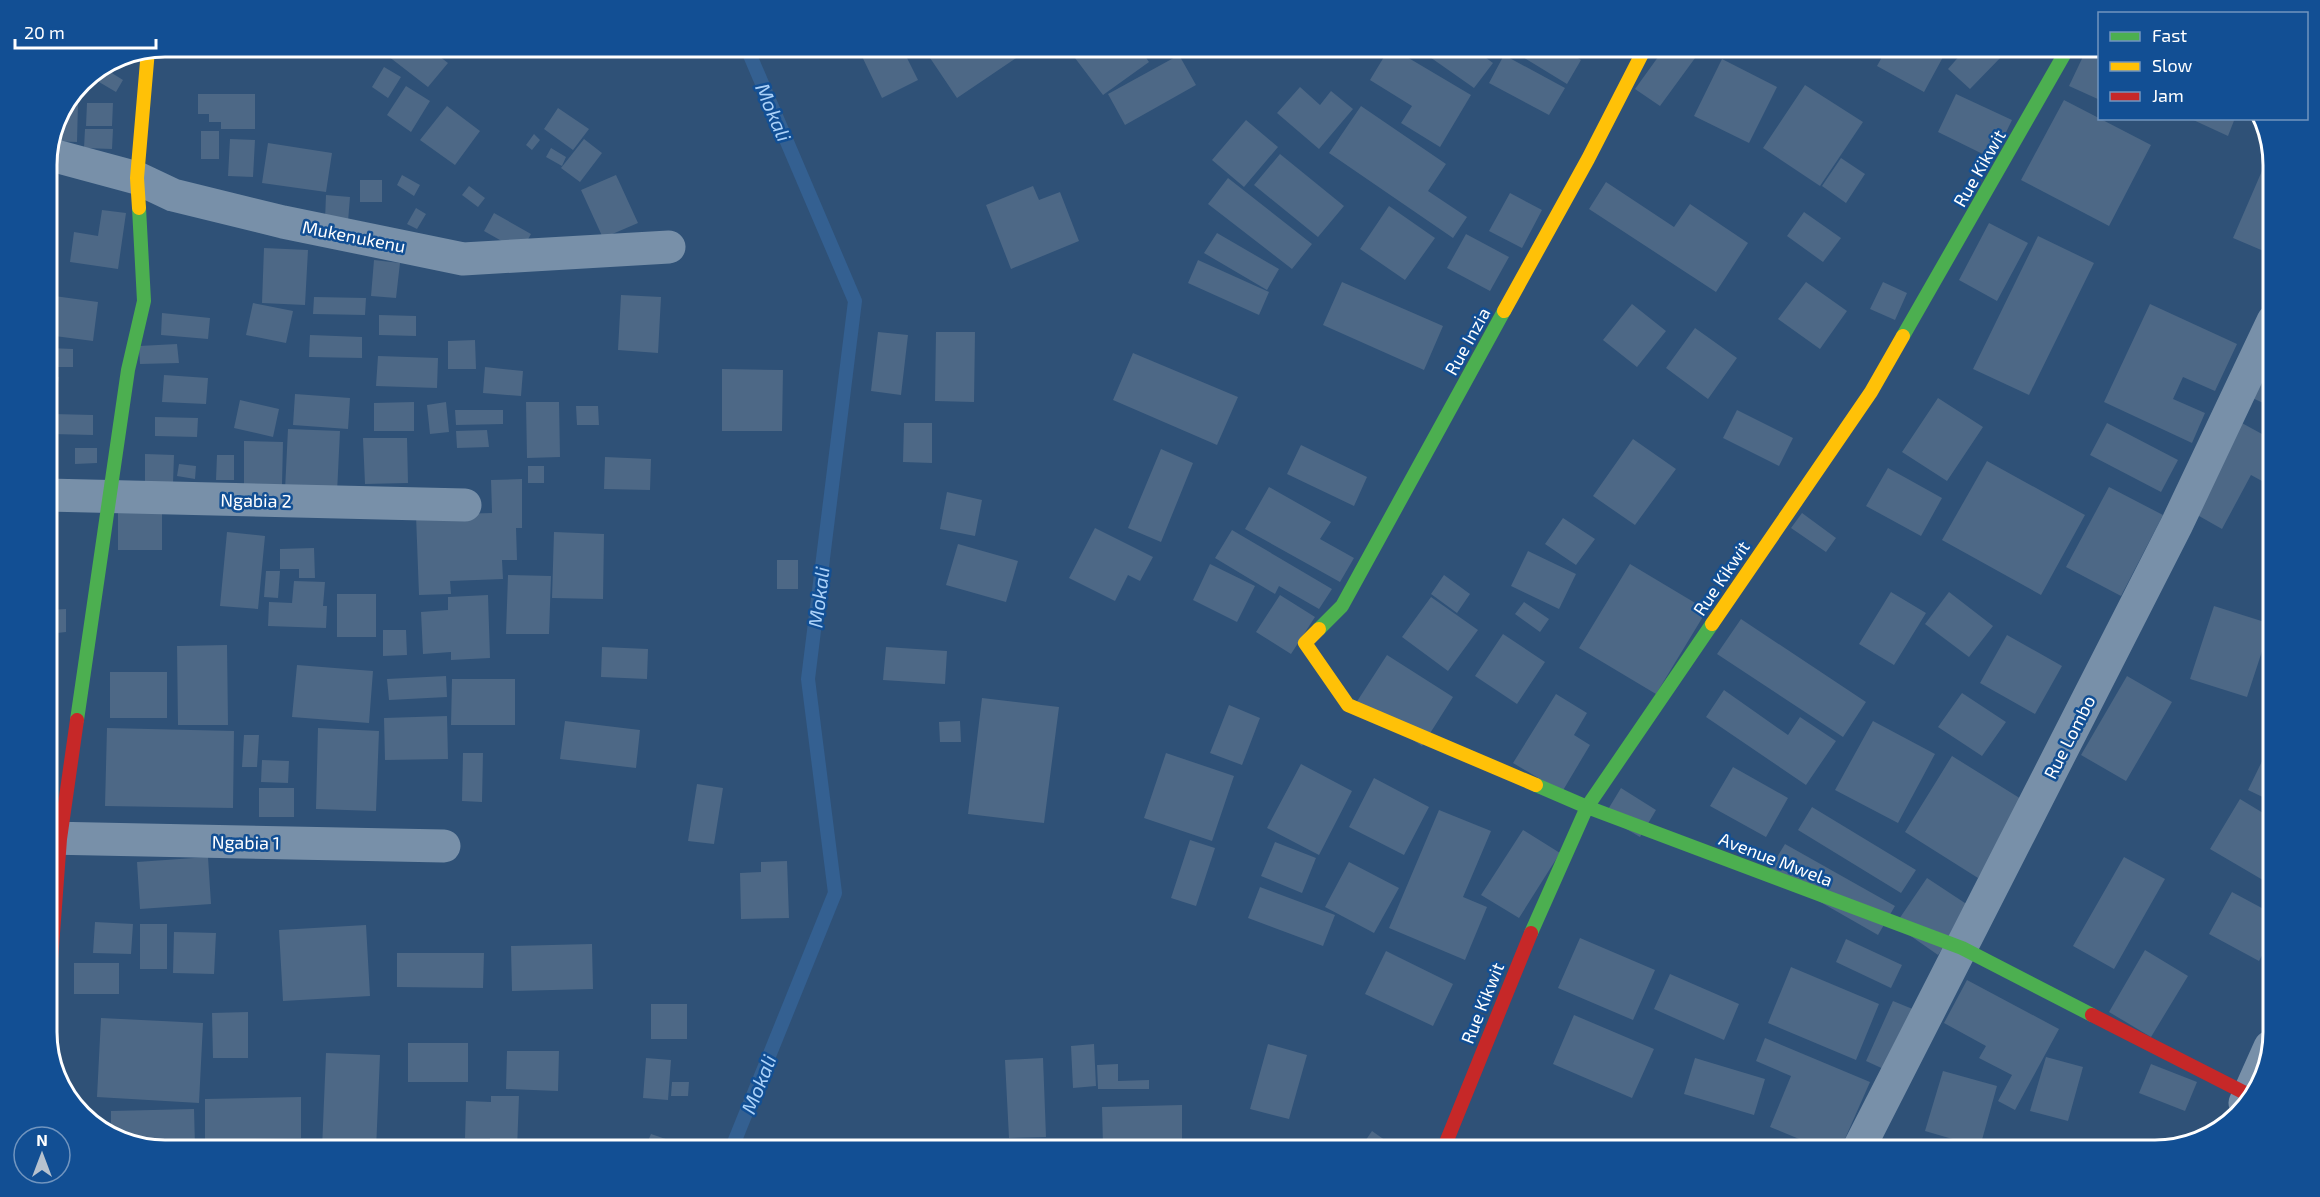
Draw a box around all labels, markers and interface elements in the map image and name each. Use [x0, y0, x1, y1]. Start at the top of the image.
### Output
scale bar [15, 12, 156, 50]
legend [2098, 12, 2308, 120]
text: 20 m [24, 21, 65, 43]
text: Fast [2152, 24, 2187, 46]
text: Slow [2152, 54, 2193, 76]
water label: Mokali [751, 79, 797, 145]
text: Jam [2152, 84, 2184, 106]
street label: Rue Kikwit [1948, 125, 2010, 211]
street label: Mukenukenu [301, 215, 407, 257]
street label: Rue Inzia [1439, 303, 1495, 379]
street label: Ngabia 2 [220, 488, 292, 512]
street label: Rue Kikwit [1688, 536, 1754, 620]
water label: Mokali [802, 565, 834, 629]
street label: Rue Lombo [2039, 692, 2099, 782]
street label: Avenue Mwela [1716, 827, 1836, 891]
street label: Ngabia 1 [212, 830, 280, 854]
street label: Rue Kikwit [1456, 959, 1508, 1047]
water label: Mokali [735, 1051, 781, 1117]
north arrow [12, 1125, 72, 1185]
text: N [36, 1130, 48, 1149]

